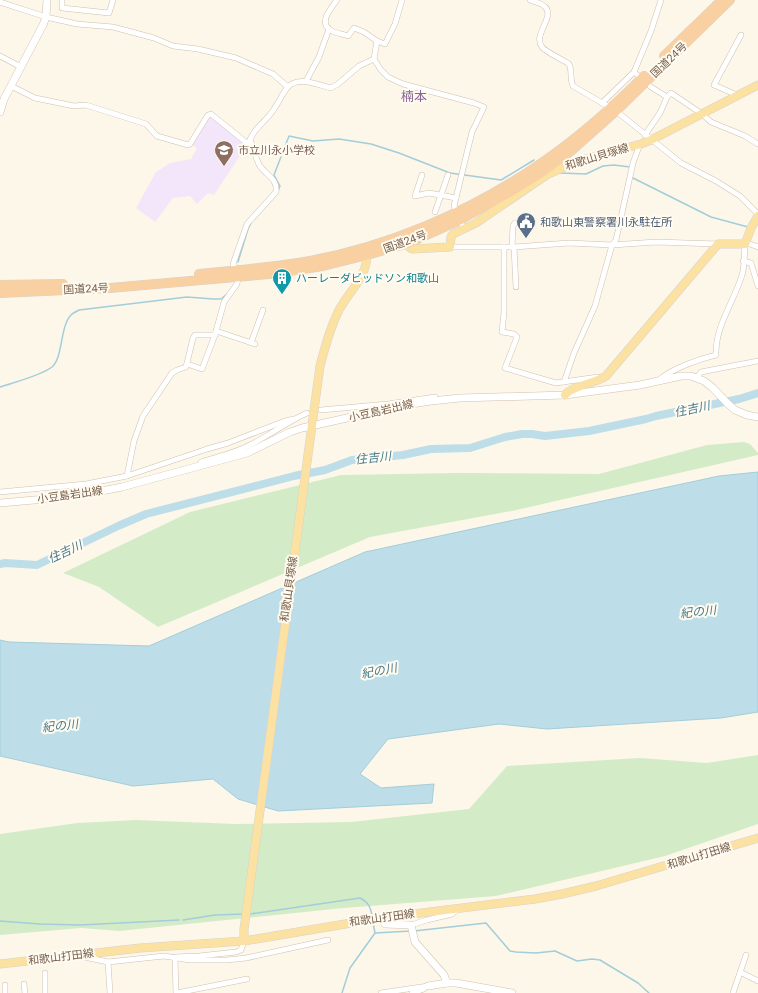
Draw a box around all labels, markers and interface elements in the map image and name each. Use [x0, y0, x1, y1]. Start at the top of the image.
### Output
street label: 国道24号 [648, 40, 690, 80]
district label: 楠本 [401, 89, 427, 104]
school or university icon: 市立川永小学校 [213, 139, 235, 167]
street label: 和歌山貝塚線 [564, 141, 630, 173]
place label: 市立川永小学校 [238, 144, 315, 157]
public building icon: 和歌山東警察署川永駐在所 [515, 211, 537, 239]
place label: 和歌山東警察署川永駐在所 [540, 216, 673, 229]
street label: 国道24号 [381, 228, 429, 256]
building icon: ハーレーダビッドソン和歌山 [271, 267, 293, 295]
place label: ハーレーダビッドソン和歌山 [296, 272, 439, 285]
street label: 国道24号 [63, 281, 109, 297]
street label: 小豆島岩出線 [347, 397, 415, 425]
water label: 住吉川 [673, 398, 713, 420]
water label: 住吉川 [354, 449, 394, 467]
street label: 小豆島岩出線 [36, 484, 104, 506]
water label: 住吉川 [46, 537, 86, 566]
street label: 和歌山貝塚線 [278, 555, 300, 623]
water label: 紀の川 [679, 603, 719, 621]
water label: 紀の川 [360, 660, 400, 681]
water label: 紀の川 [41, 717, 81, 735]
street label: 和歌山打田線 [666, 840, 732, 872]
street label: 和歌山打田線 [348, 907, 416, 929]
street label: 和歌山打田線 [27, 947, 95, 967]

